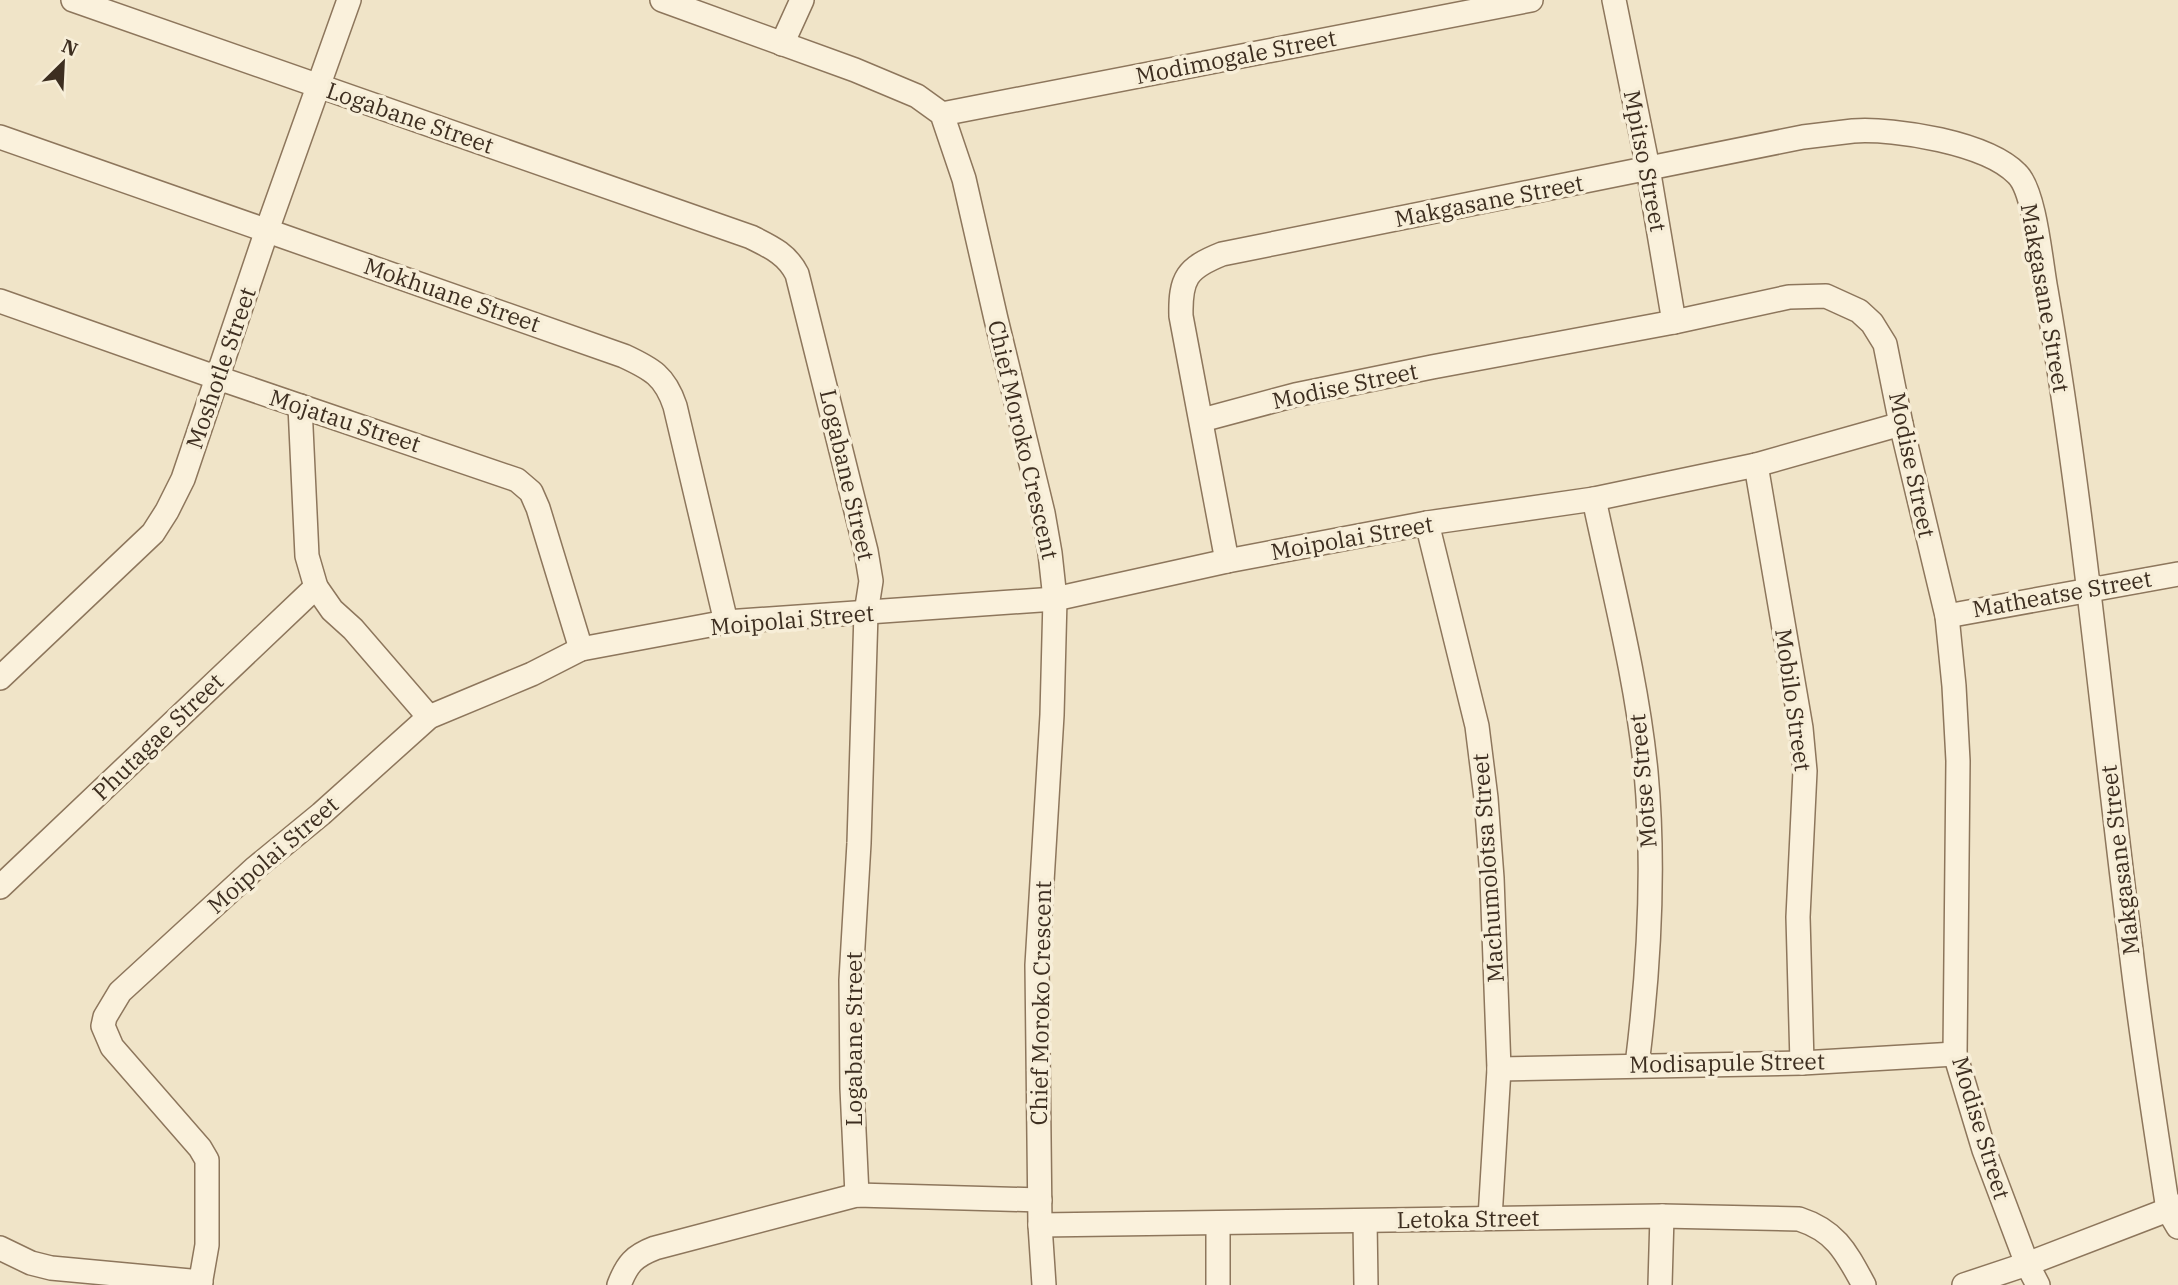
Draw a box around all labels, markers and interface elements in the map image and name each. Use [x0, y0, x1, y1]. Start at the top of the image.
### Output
street label: Modimogale Street [1133, 22, 1339, 90]
north arrow [28, 28, 98, 98]
text: N [58, 33, 82, 61]
street label: Logabane Street [323, 74, 498, 160]
street label: Mpitso Street [1618, 87, 1674, 234]
street label: Makgasane Street [1392, 167, 1586, 233]
street label: Makgasane Street [2015, 201, 2077, 395]
street label: Mokhuane Street [360, 250, 544, 338]
street label: Moshotle Street [178, 283, 262, 452]
street label: Chief Moroko Crescent [982, 317, 1066, 562]
street label: Modise Street [1269, 355, 1420, 415]
street label: Mojatau Street [266, 382, 425, 459]
street label: Logabane Street [814, 386, 882, 563]
street label: Modise Street [1883, 389, 1943, 540]
street label: Moipolai Street [1268, 508, 1435, 566]
street label: Matheatse Street [1970, 562, 2154, 624]
street label: Moipolai Street [709, 597, 875, 641]
street label: Mobilo Street [1769, 627, 1819, 773]
street label: Phutagae Street [85, 666, 229, 806]
street label: Motse Street [1621, 713, 1663, 849]
street label: Machumolotsa Street [1464, 752, 1510, 984]
street label: Makgasane Street [2092, 763, 2146, 957]
street label: Moipolai Street [201, 789, 344, 919]
street label: Chief Moroko Crescent [1023, 880, 1057, 1126]
street label: Logabane Street [838, 952, 868, 1126]
street label: Modisapule Street [1629, 1045, 1825, 1079]
street label: Modise Street [1946, 1053, 2018, 1203]
street label: Letoka Street [1396, 1202, 1540, 1234]

